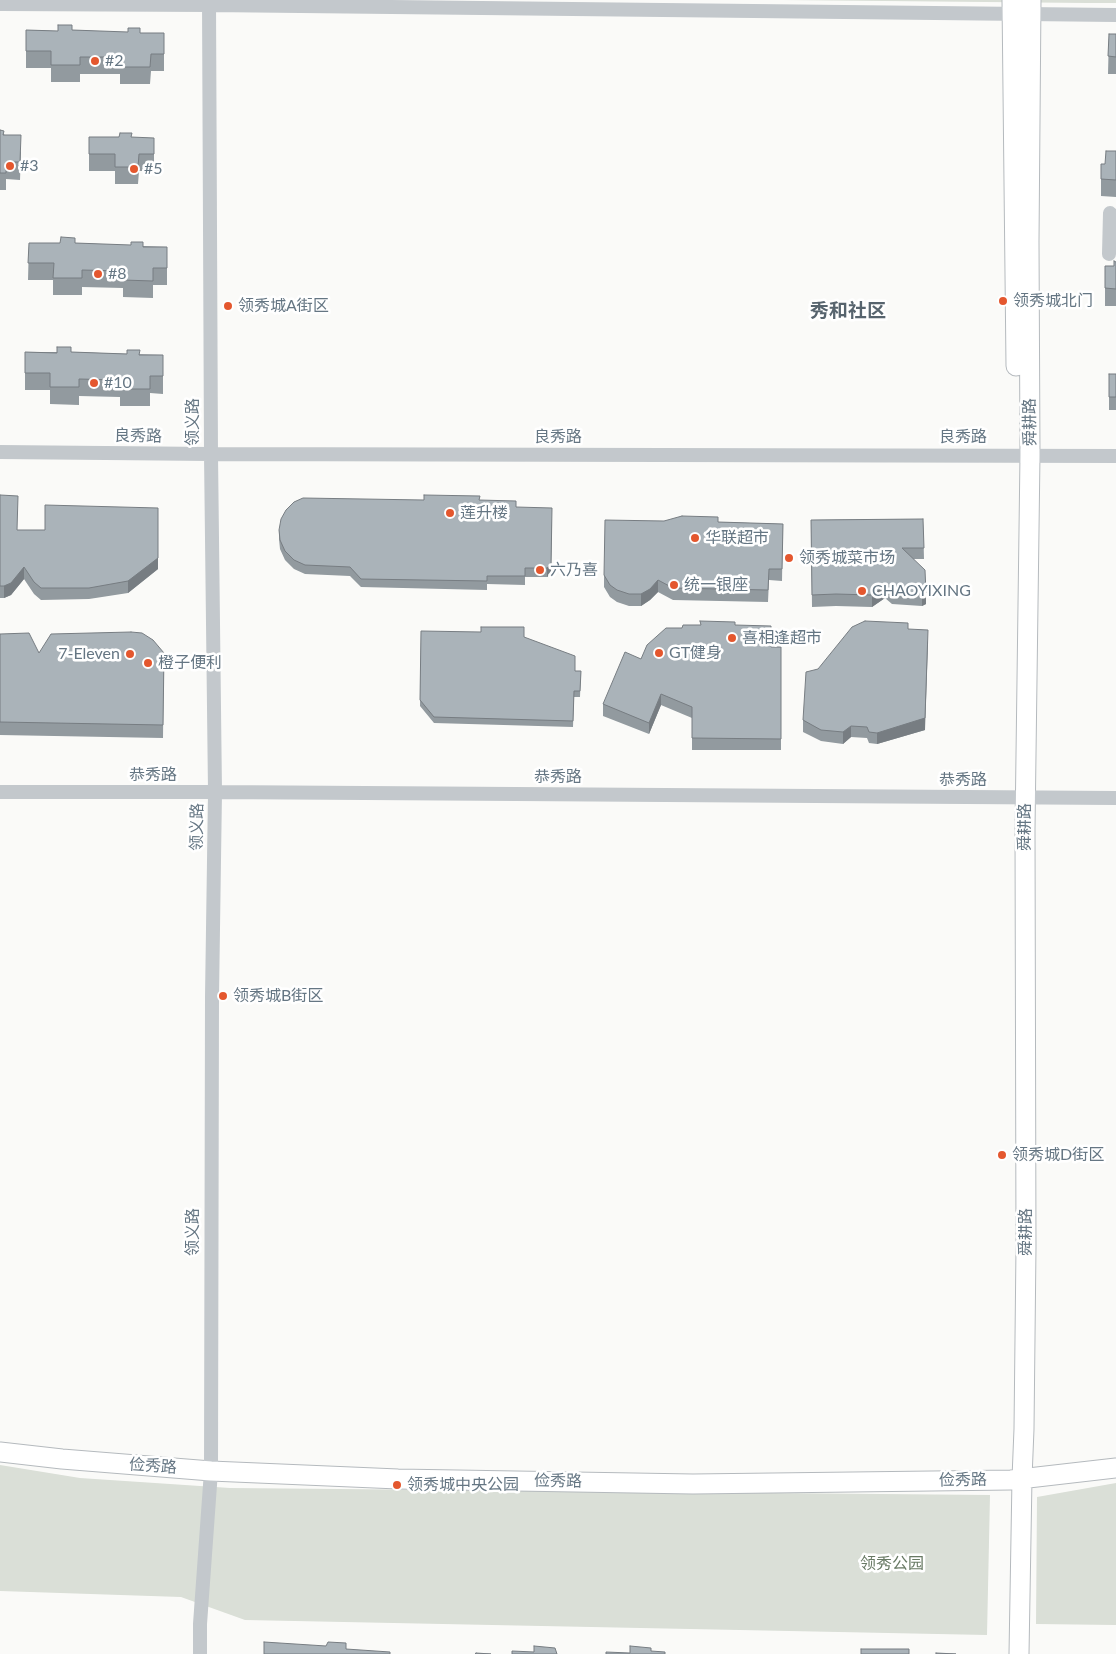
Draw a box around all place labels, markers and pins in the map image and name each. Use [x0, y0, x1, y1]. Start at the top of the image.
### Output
place label: #2 [105, 51, 124, 71]
marker: #2 [89, 55, 101, 67]
place label: #3 [20, 156, 39, 176]
place label: #5 [144, 159, 163, 179]
marker: #3 [4, 160, 16, 172]
marker: #5 [128, 163, 140, 175]
place label: #8 [108, 264, 127, 284]
marker: #8 [92, 268, 104, 280]
place label: 领秀城北门 [1013, 291, 1093, 311]
marker: 领秀城北门 [997, 295, 1009, 307]
place label: 领秀城A街区 [238, 296, 329, 316]
marker: 领秀城A街区 [222, 300, 234, 312]
place label: #10 [104, 373, 132, 393]
marker: #10 [88, 377, 100, 389]
place label: 莲升楼 [460, 503, 508, 523]
marker: 莲升楼 [444, 507, 456, 519]
place label: 华联超市 [705, 528, 769, 548]
marker: 华联超市 [689, 532, 701, 544]
place label: 领秀城菜市场 [799, 548, 895, 568]
marker: 领秀城菜市场 [783, 552, 795, 564]
place label: 六乃喜 [550, 560, 598, 580]
marker: 六乃喜 [534, 564, 546, 576]
place label: 统一银座 [684, 575, 748, 595]
marker: 统一银座 [668, 579, 680, 591]
place label: CHAOYIXING [872, 581, 971, 601]
marker: CHAOYIXING [856, 585, 868, 597]
place label: 喜相逢超市 [742, 628, 822, 648]
marker: 喜相逢超市 [726, 632, 738, 644]
place label: GT健身 [669, 643, 722, 663]
place label: 7-Eleven [58, 644, 120, 664]
marker: GT健身 [653, 647, 665, 659]
marker: 7-Eleven [124, 648, 136, 660]
place label: 橙子便利 [158, 653, 222, 673]
marker: 橙子便利 [142, 657, 154, 669]
place label: 领秀城B街区 [233, 986, 323, 1006]
marker: 领秀城B街区 [217, 990, 229, 1002]
place label: 领秀城D街区 [1012, 1145, 1104, 1165]
marker: 领秀城D街区 [996, 1149, 1008, 1161]
place label: 领秀城中央公园 [407, 1475, 519, 1495]
marker: 领秀城中央公园 [391, 1479, 403, 1491]

